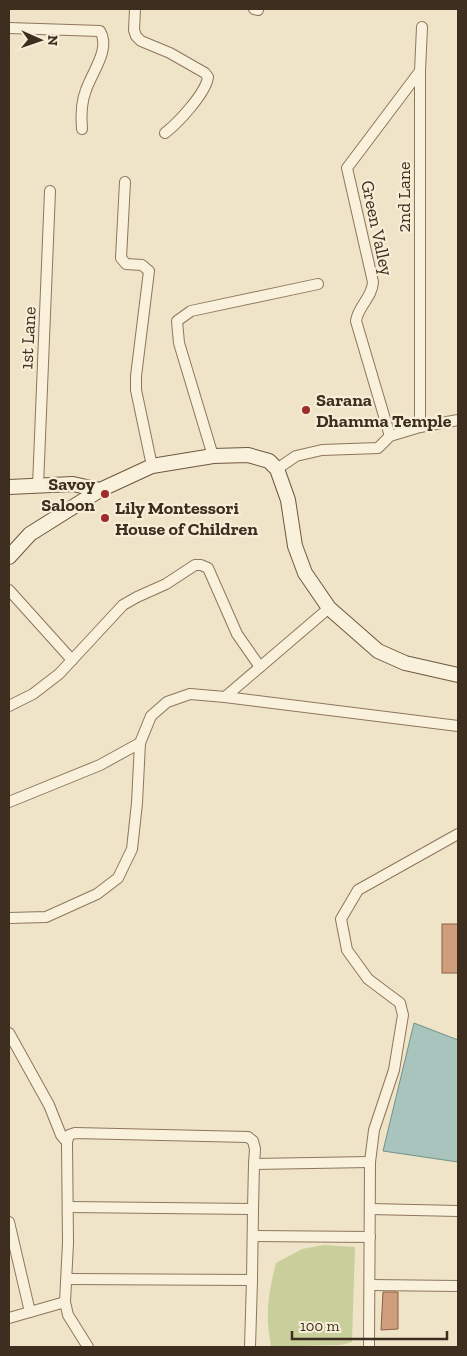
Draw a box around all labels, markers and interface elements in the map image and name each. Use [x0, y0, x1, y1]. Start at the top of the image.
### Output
north arrow [15, 15, 65, 65]
text: N [44, 35, 61, 46]
street label: 2nd Lane [393, 162, 415, 232]
street label: Green Valley [356, 178, 398, 278]
street label: 1st Lane [15, 306, 41, 370]
place label: Sarana Dhamma Temple [316, 389, 452, 432]
marker: Sarana Dhamma Temple [300, 404, 312, 416]
place label: Savoy Saloon [41, 473, 95, 516]
marker: Savoy Saloon [99, 488, 111, 500]
place label: Lily Montessori House of Children [115, 497, 258, 540]
marker: Lily Montessori House of Children [99, 512, 111, 524]
scale bar [292, 1308, 447, 1340]
text: 100 m [300, 1317, 339, 1335]

